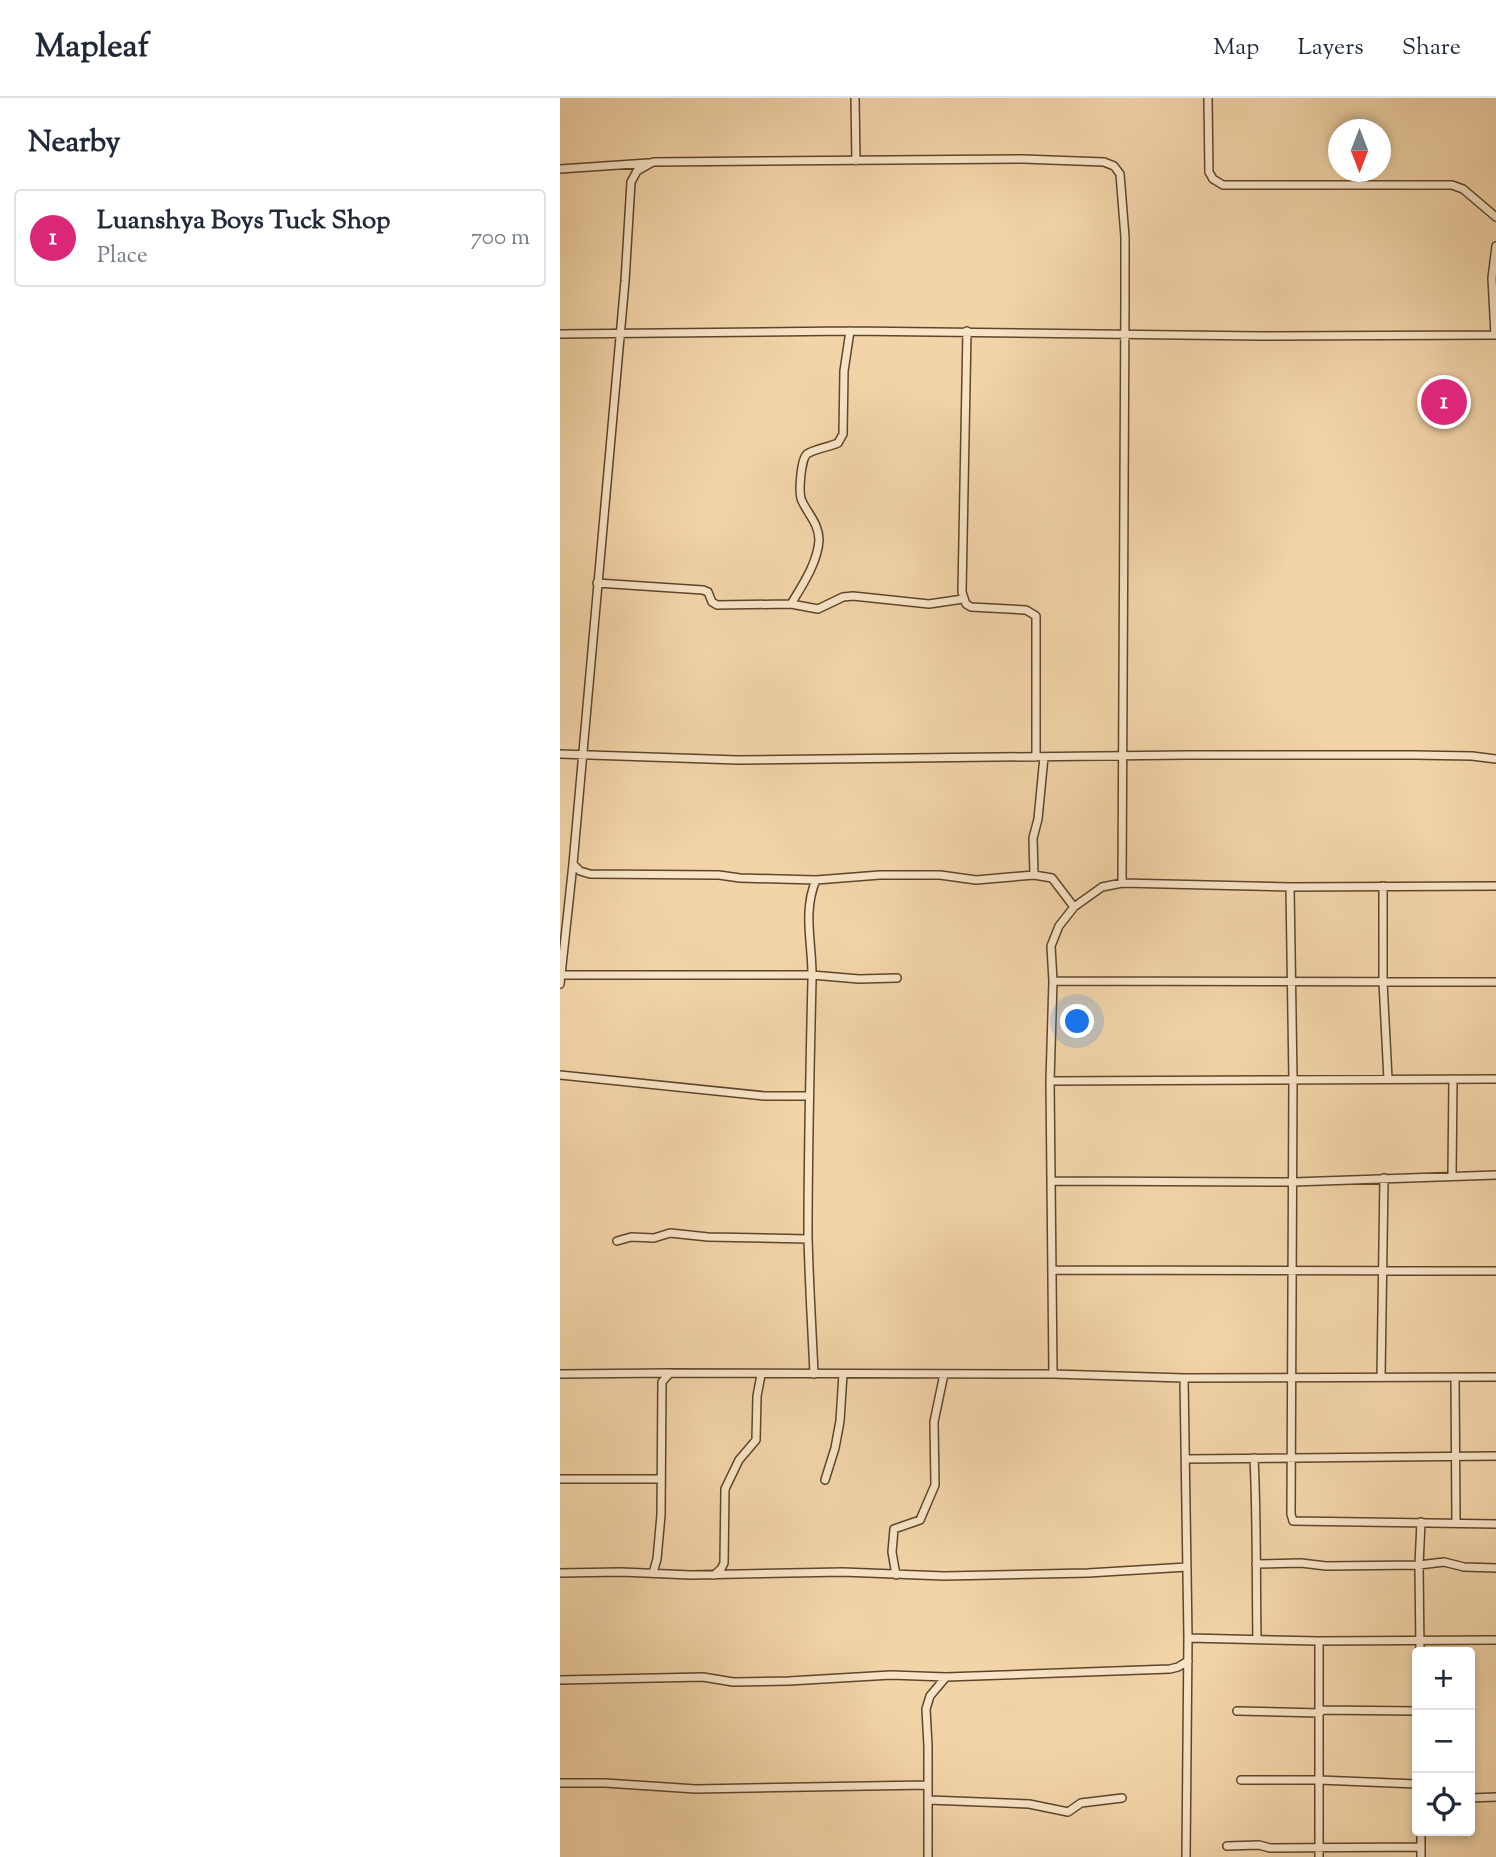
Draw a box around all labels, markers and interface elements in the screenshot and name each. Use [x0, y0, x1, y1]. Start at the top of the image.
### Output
text: Mapleaf [35, 24, 149, 72]
text: Map [1213, 31, 1259, 65]
text: Layers [1297, 31, 1364, 65]
text: Share [1402, 31, 1461, 65]
north arrow [1328, 119, 1391, 182]
text: Nearby [28, 122, 120, 165]
text: Luanshya Boys Tuck Shop [97, 203, 390, 240]
text: 1 [49, 222, 57, 255]
text: 700 m [471, 222, 530, 255]
text: Place [97, 240, 148, 273]
pin: 1 [1421, 376, 1467, 428]
your location [1060, 1004, 1094, 1038]
map controls [1412, 1647, 1475, 1836]
button: + [1412, 1647, 1475, 1710]
button: − [1412, 1710, 1475, 1773]
button: locate [1412, 1773, 1475, 1836]

